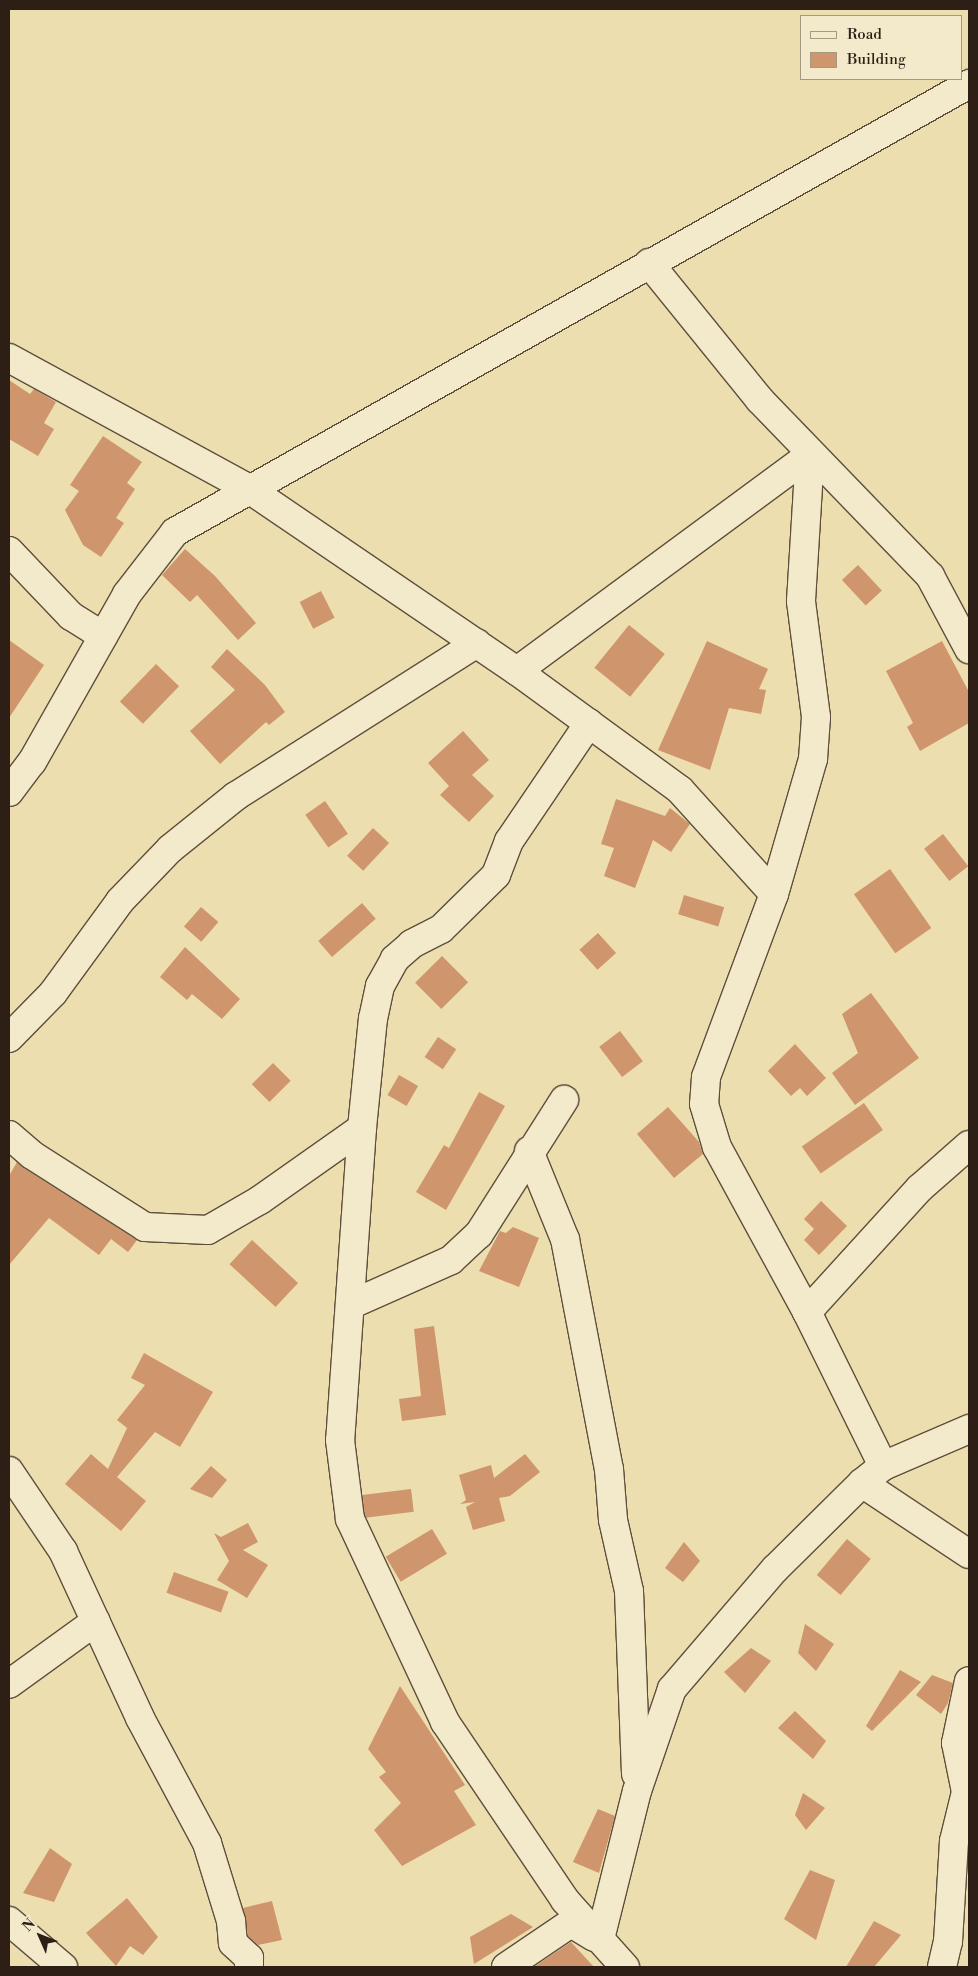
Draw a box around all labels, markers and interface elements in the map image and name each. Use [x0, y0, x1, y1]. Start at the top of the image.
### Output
legend [800, 15, 963, 80]
text: Road [847, 25, 882, 44]
text: Building [847, 50, 906, 69]
north arrow [15, 1911, 65, 1961]
text: N [19, 1915, 40, 1936]

